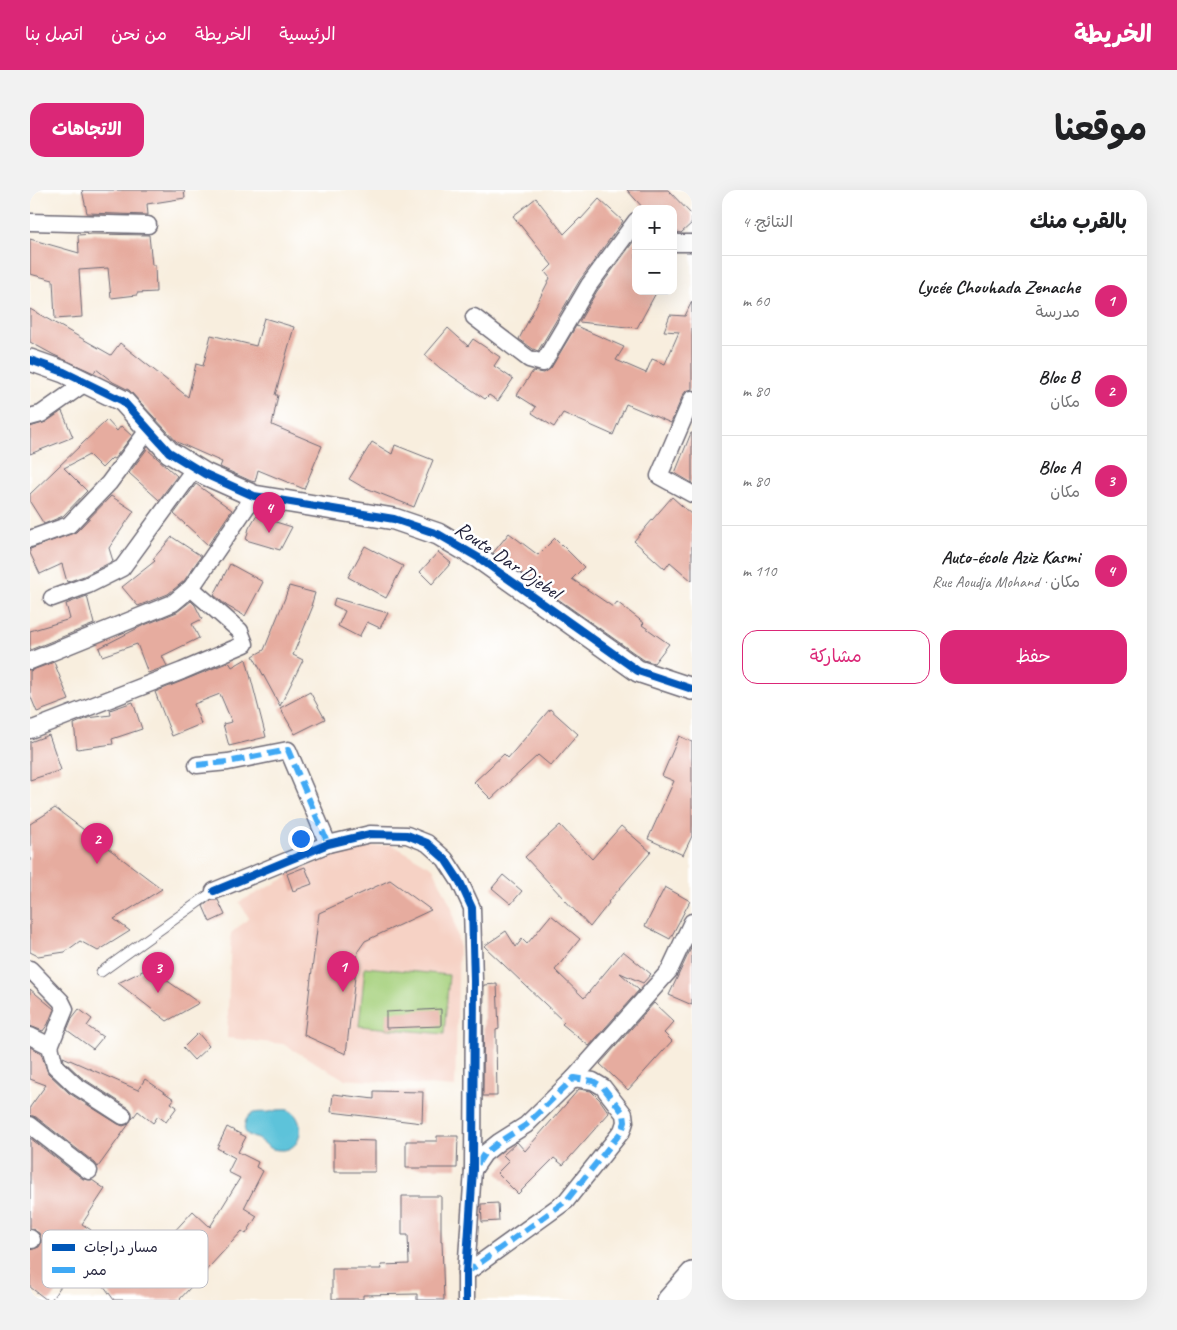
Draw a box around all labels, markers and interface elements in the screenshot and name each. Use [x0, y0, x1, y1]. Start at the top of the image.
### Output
text: الخريطة [1074, 19, 1152, 49]
text: اتصل بنا [25, 23, 83, 45]
text: من نحن [111, 23, 167, 45]
text: الخريطة [195, 23, 251, 45]
text: الرئيسية [279, 23, 336, 45]
button: الاتجاهات [30, 103, 144, 157]
text: موقعنا [1054, 106, 1147, 151]
map controls [632, 205, 677, 295]
button: + [632, 205, 677, 250]
text: بالقرب منك [1030, 208, 1127, 234]
text: النتائج: 4 [742, 212, 793, 232]
button: − [632, 250, 677, 295]
text: Lycée Chouhada Zenache [917, 275, 1080, 299]
text: 60 m [742, 291, 769, 311]
text: 1 [1107, 291, 1115, 311]
text: مدرسة [1035, 302, 1080, 322]
text: Bloc B [1038, 365, 1080, 389]
text: 80 m [742, 381, 769, 401]
text: 2 [1107, 381, 1115, 401]
text: مكان [1050, 392, 1080, 412]
text: Bloc A [1038, 455, 1080, 479]
text: 80 m [742, 471, 769, 491]
text: 3 [1107, 471, 1115, 491]
text: مكان [1050, 482, 1080, 502]
pin: 4 [253, 492, 285, 533]
street label: Route Dar Djebel [450, 515, 569, 607]
text: Auto-école Aziz Kasmi [941, 545, 1080, 569]
text: 110 m [742, 561, 776, 581]
text: 4 [1107, 561, 1115, 581]
text: مكان · Rue Aoudja Mohand [932, 572, 1080, 592]
button: مشاركة [742, 630, 930, 684]
button: حفظ [940, 630, 1127, 684]
pin: 2 [81, 823, 113, 864]
your location [288, 826, 314, 852]
pin: 1 [327, 951, 359, 992]
pin: 3 [142, 952, 174, 993]
legend [42, 1230, 208, 1288]
text: مسار دراجات [84, 1239, 158, 1256]
text: ممر [83, 1262, 107, 1279]

